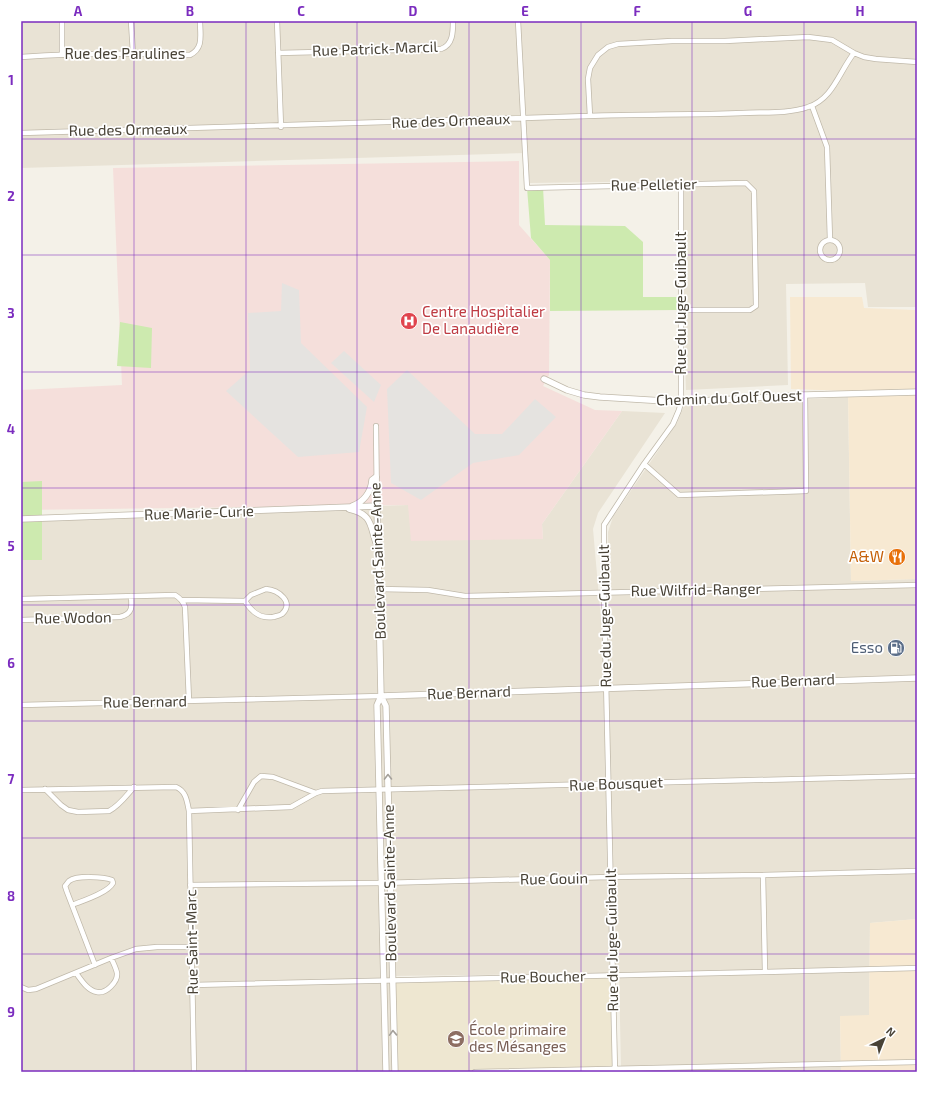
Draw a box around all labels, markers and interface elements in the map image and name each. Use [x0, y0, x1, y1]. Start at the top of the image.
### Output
text: A [74, 3, 83, 19]
text: B [186, 3, 194, 19]
text: C [297, 3, 305, 19]
text: D [409, 3, 418, 19]
text: E [521, 3, 529, 19]
text: F [633, 3, 641, 19]
text: G [744, 3, 752, 19]
text: H [856, 3, 865, 19]
street label: Rue Patrick-Marcil [312, 37, 439, 59]
street label: Rue des Parulines [65, 44, 186, 62]
text: 1 [8, 72, 14, 88]
street label: Rue des Ormeaux [391, 109, 511, 131]
street label: Rue des Ormeaux [68, 119, 188, 139]
street label: Rue Pelletier [611, 174, 697, 194]
text: 2 [7, 188, 15, 204]
street label: Rue du Juge-Guibault [671, 231, 689, 375]
place label: Centre Hospitalier De Lanaudière [422, 302, 545, 337]
text: 3 [7, 305, 15, 321]
hospital icon: Centre Hospitalier De Lanaudière [399, 311, 419, 331]
street label: Chemin du Golf Ouest [656, 385, 802, 409]
text: 4 [7, 421, 15, 437]
street label: Boulevard Sainte-Anne [365, 482, 389, 640]
street label: Rue Marie-Curie [144, 501, 254, 523]
text: 5 [7, 538, 15, 554]
street label: Rue du Juge-Guibault [594, 544, 614, 688]
place label: A&W [849, 547, 884, 565]
restaurant icon: A&W [887, 547, 907, 567]
street label: Rue Wilfrid-Ranger [630, 579, 761, 599]
street label: Rue Wodon [34, 607, 112, 627]
place label: Esso [851, 638, 883, 656]
fuel station icon: Esso [886, 638, 906, 658]
text: 6 [7, 655, 15, 671]
street label: Rue Bernard [751, 670, 835, 690]
street label: Rue Bernard [427, 682, 511, 702]
street label: Rue Bernard [103, 691, 187, 711]
text: 7 [8, 771, 15, 787]
street label: Rue Bousquet [569, 772, 664, 794]
one-way arrow [384, 774, 392, 780]
street label: Boulevard Sainte-Anne [379, 804, 399, 962]
street label: Rue Gouin [520, 868, 588, 888]
street label: Rue du Juge-Guibault [601, 868, 621, 1012]
text: 8 [7, 888, 15, 904]
street label: Rue Saint-Marc [181, 889, 201, 995]
street label: Rue Boucher [500, 966, 586, 986]
text: 9 [7, 1004, 15, 1020]
north arrow [864, 1019, 904, 1059]
place label: École primaire des Mésanges [469, 1020, 566, 1055]
text: N [884, 1024, 899, 1039]
school or university icon: École primaire des Mésanges [446, 1029, 466, 1049]
one-way arrow [389, 1030, 398, 1036]

